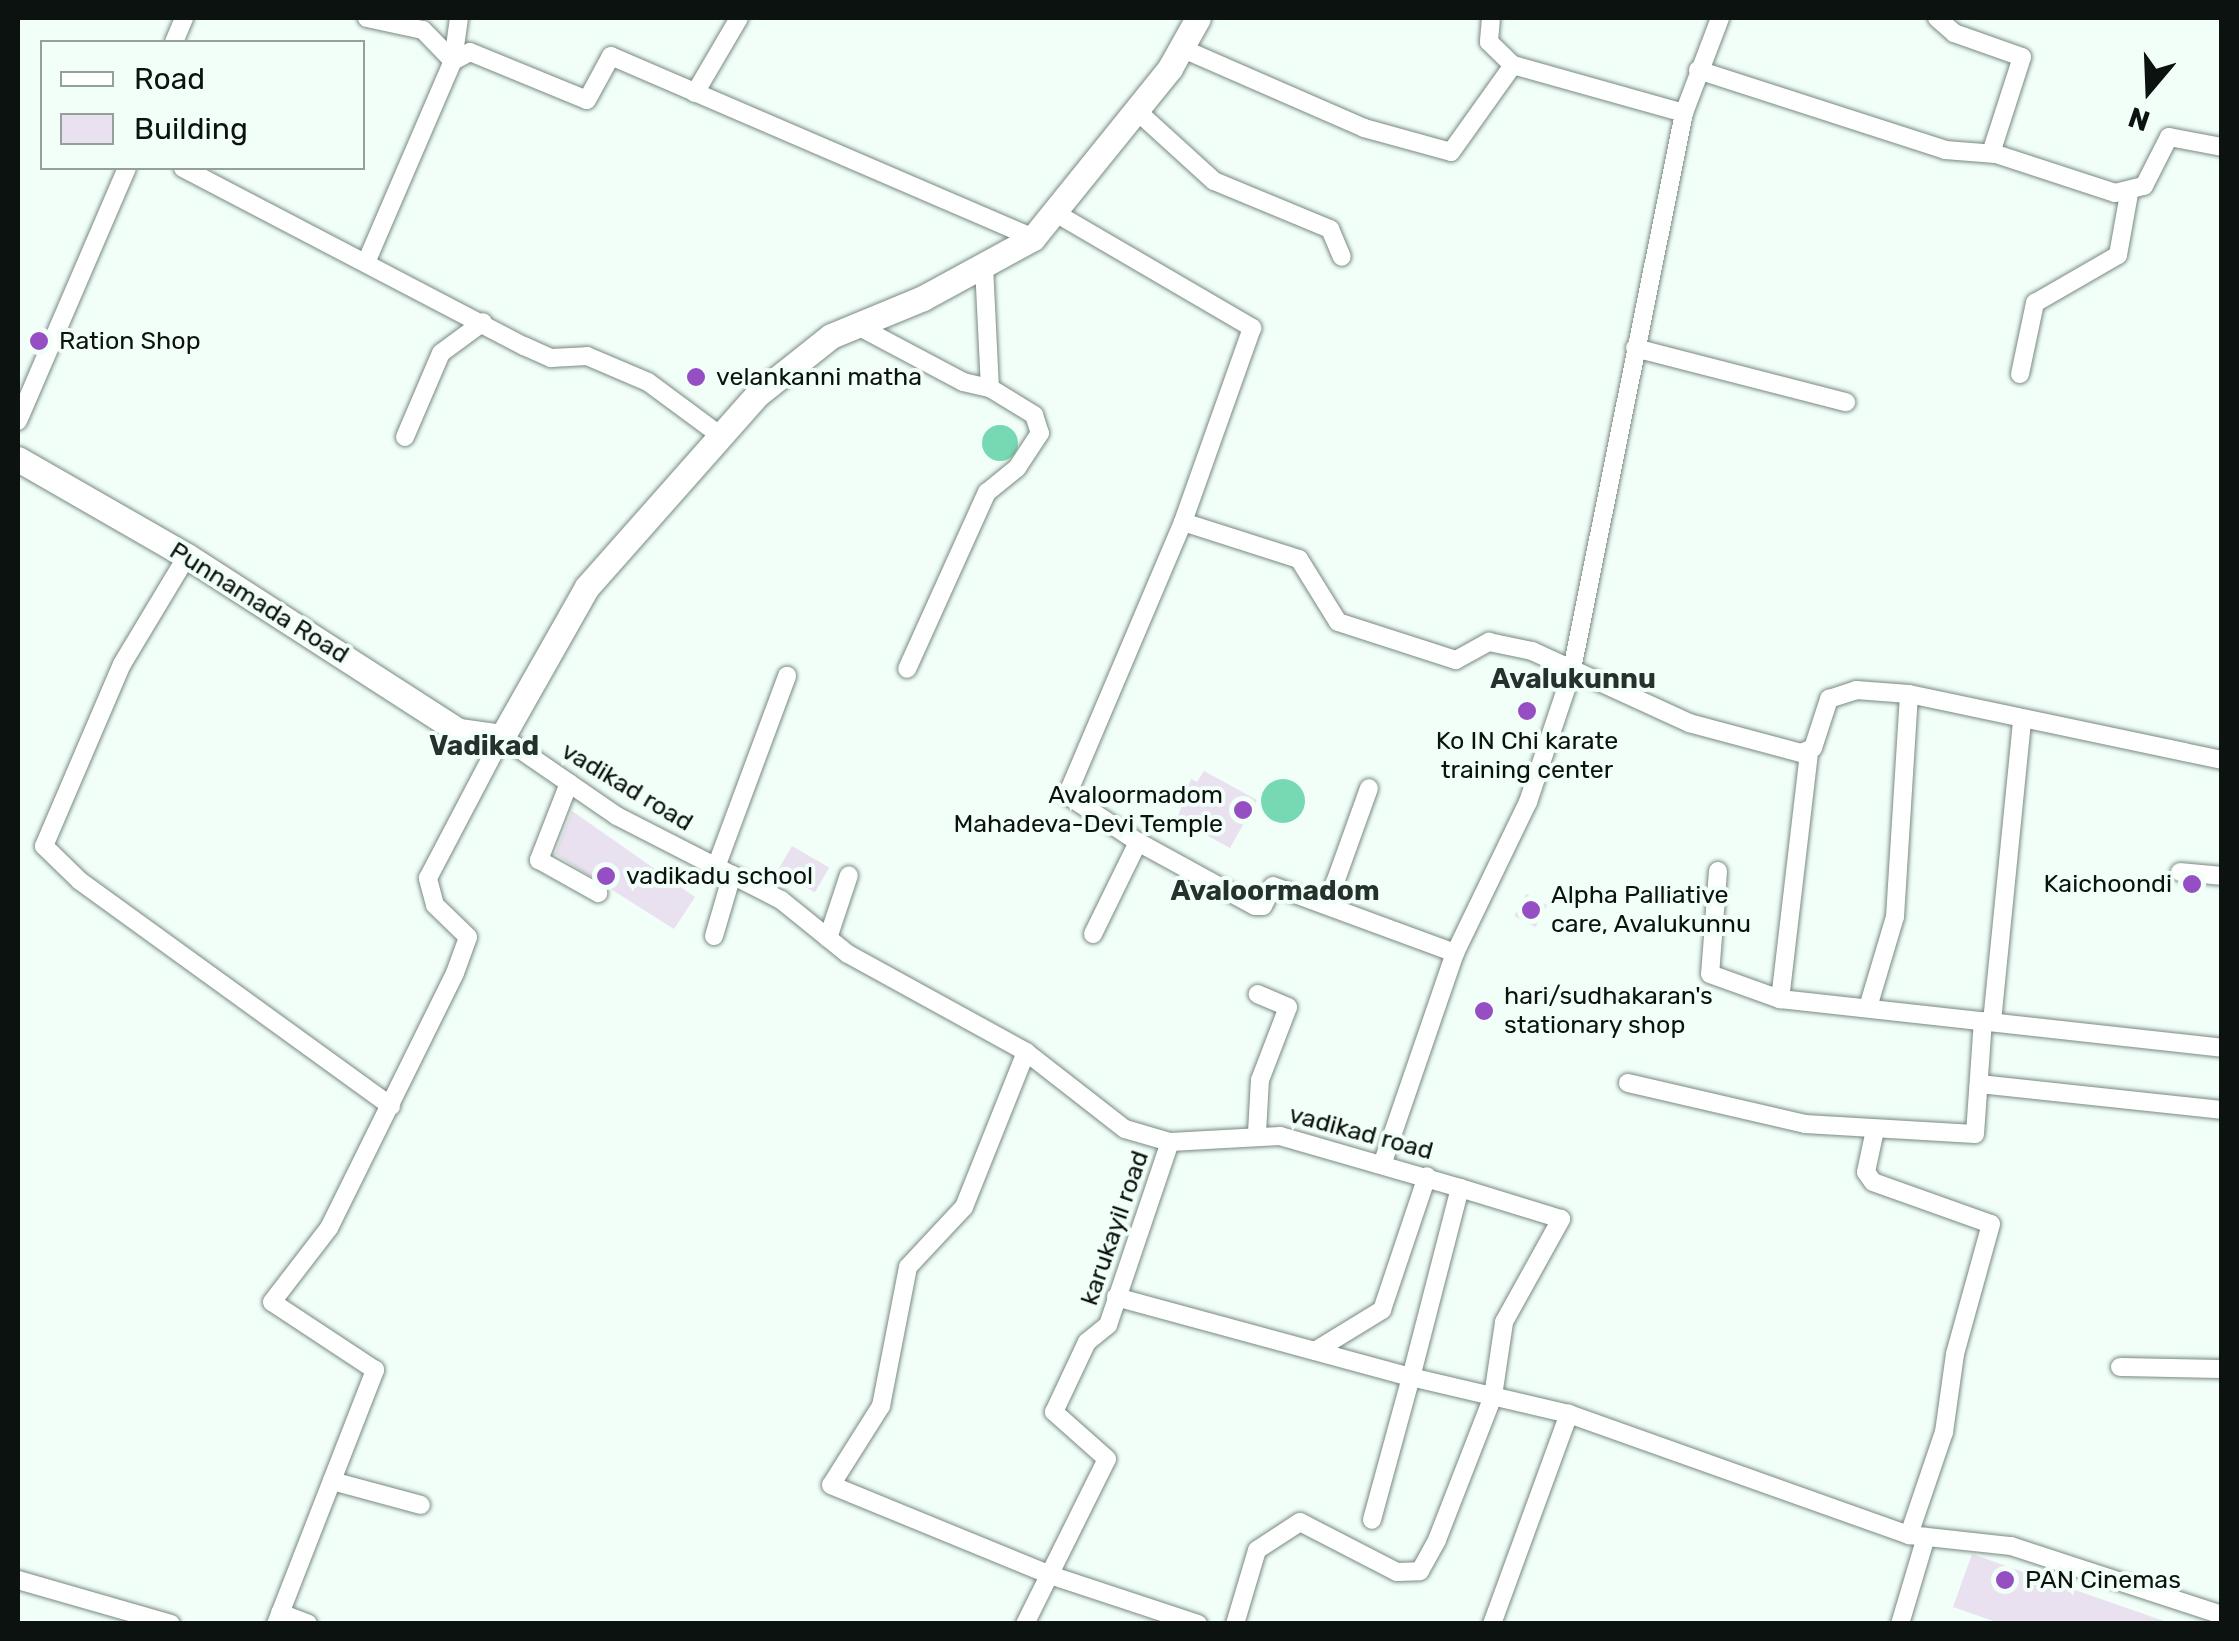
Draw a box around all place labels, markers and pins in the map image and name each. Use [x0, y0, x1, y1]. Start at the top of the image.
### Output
place label: Ration Shop [59, 326, 201, 356]
marker: Ration Shop [28, 330, 50, 352]
place label: velankanni matha [716, 362, 922, 392]
marker: velankanni matha [685, 366, 707, 388]
marker: Ko IN Chi karate training center [1516, 700, 1538, 722]
place label: Ko IN Chi karate training center [1436, 727, 1618, 786]
place label: Avaloormadom Mahadeva-Devi Temple [953, 781, 1223, 840]
marker: Avaloormadom Mahadeva-Devi Temple [1232, 799, 1254, 821]
place label: vadikadu school [626, 861, 813, 891]
marker: vadikadu school [595, 865, 617, 887]
place label: Kaichoondi [2044, 869, 2172, 899]
marker: Kaichoondi [2181, 873, 2203, 895]
place label: Alpha Palliative care, Avalukunnu [1551, 881, 1752, 940]
marker: Alpha Palliative care, Avalukunnu [1520, 899, 1542, 921]
place label: hari/sudhakaran's stationary shop [1504, 982, 1713, 1041]
marker: hari/sudhakaran's stationary shop [1473, 1000, 1495, 1022]
place label: PAN Cinemas [2025, 1565, 2181, 1595]
marker: PAN Cinemas [1994, 1569, 2016, 1591]

